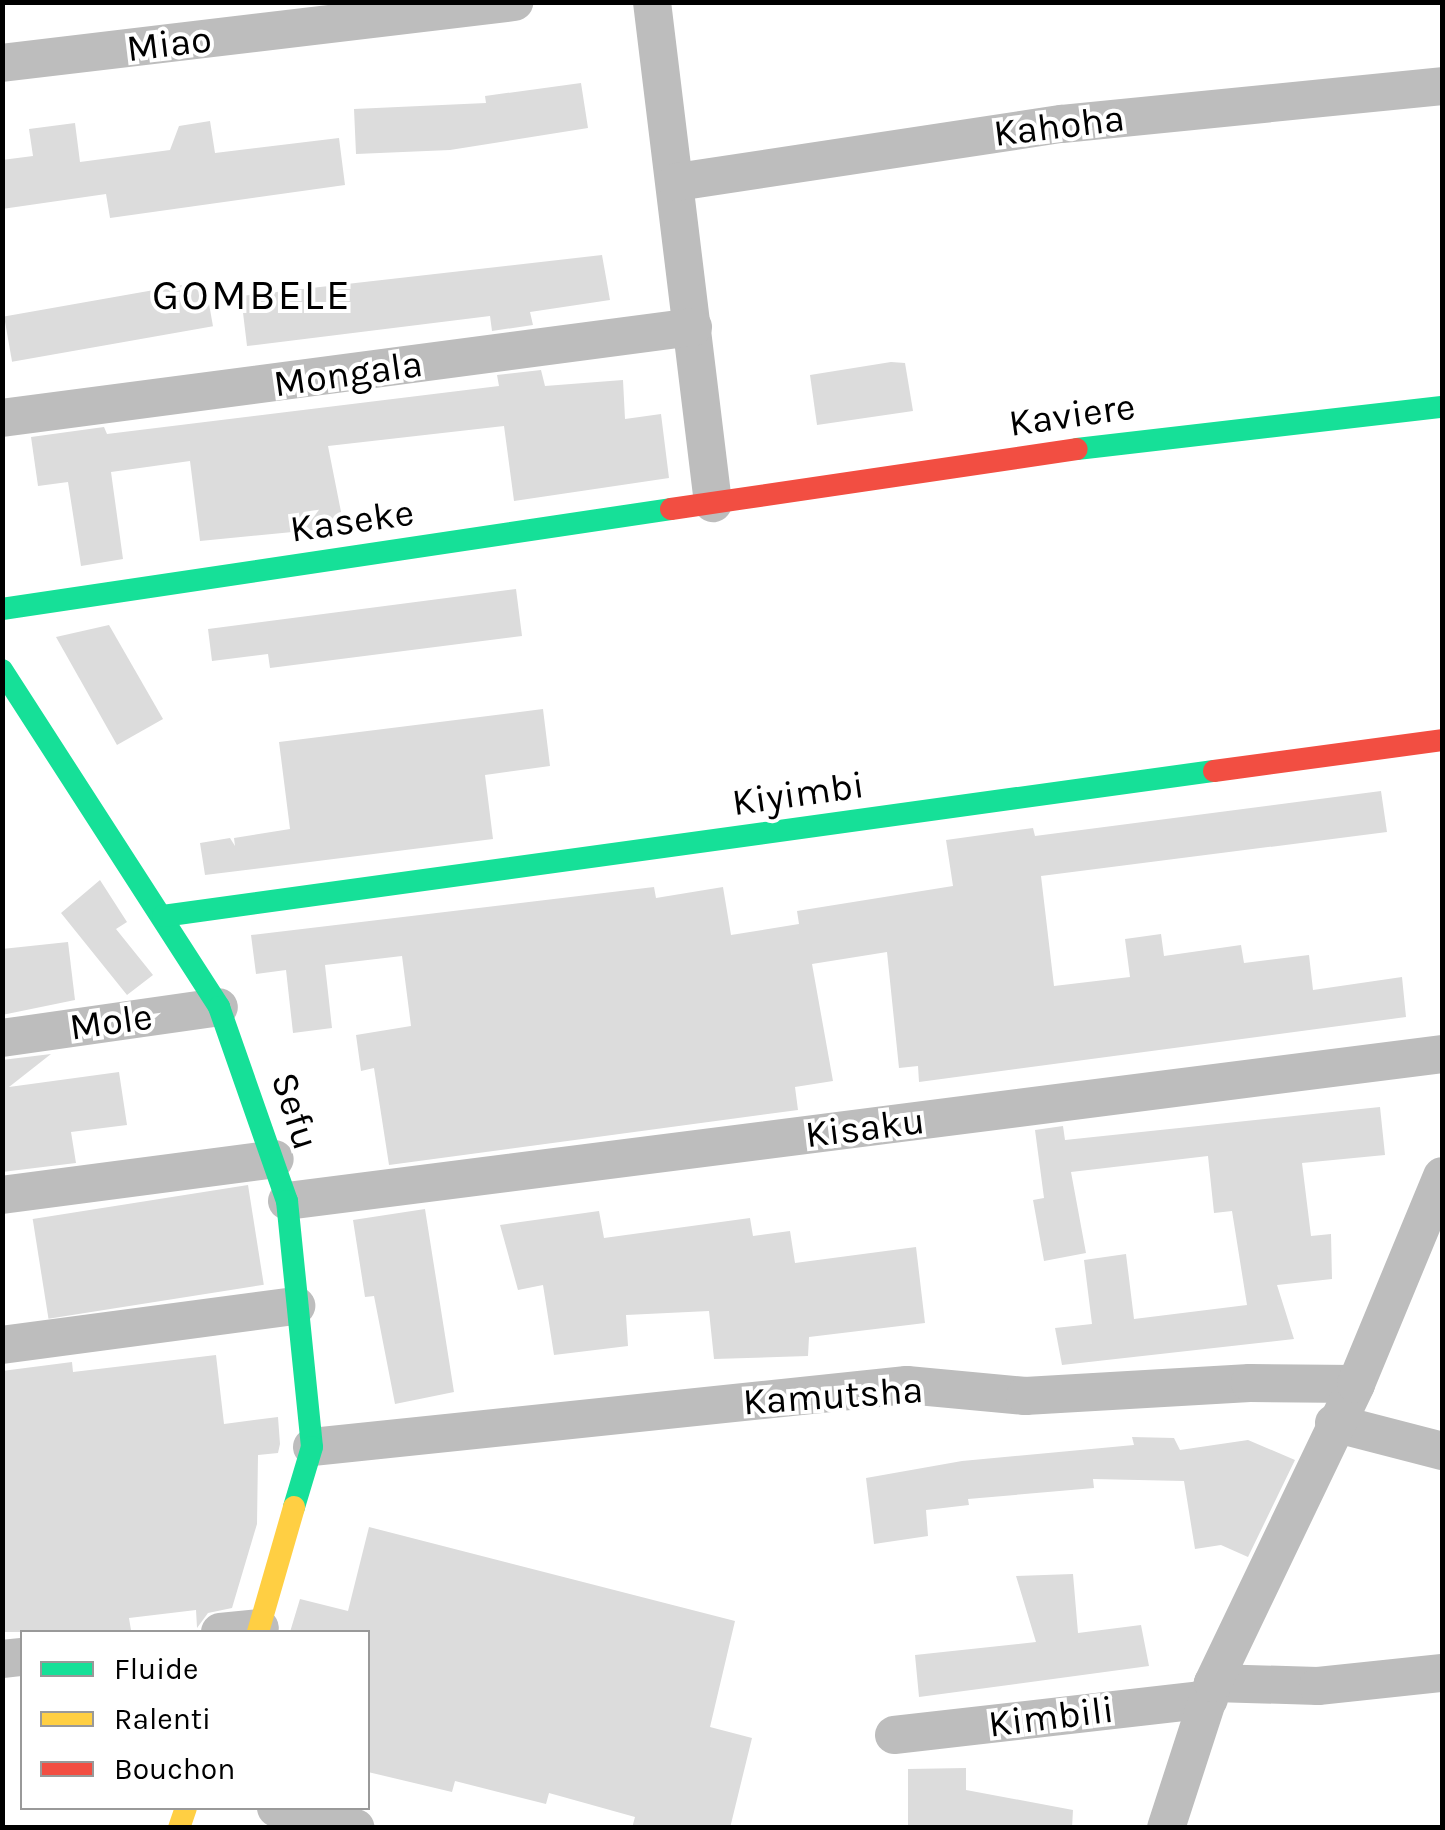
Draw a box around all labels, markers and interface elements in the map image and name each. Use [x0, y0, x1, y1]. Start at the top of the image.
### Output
street label: Miao [124, 16, 214, 72]
street label: Kahoha [991, 95, 1127, 157]
district label: GOMBELE [152, 270, 352, 320]
street label: Mongala [271, 341, 425, 407]
street label: Kaviere [1006, 384, 1138, 446]
street label: Kaseke [287, 490, 417, 552]
street label: Kiyimbi [729, 762, 867, 826]
street label: Mole [67, 994, 155, 1050]
street label: Sefu [261, 1067, 329, 1155]
street label: Kisaku [803, 1098, 927, 1158]
street label: Kamutsha [741, 1367, 925, 1425]
legend [20, 1630, 370, 1810]
text: Fluide [114, 1651, 198, 1687]
street label: Kimbili [986, 1687, 1116, 1747]
text: Ralenti [114, 1701, 211, 1737]
text: Bouchon [114, 1751, 235, 1787]

